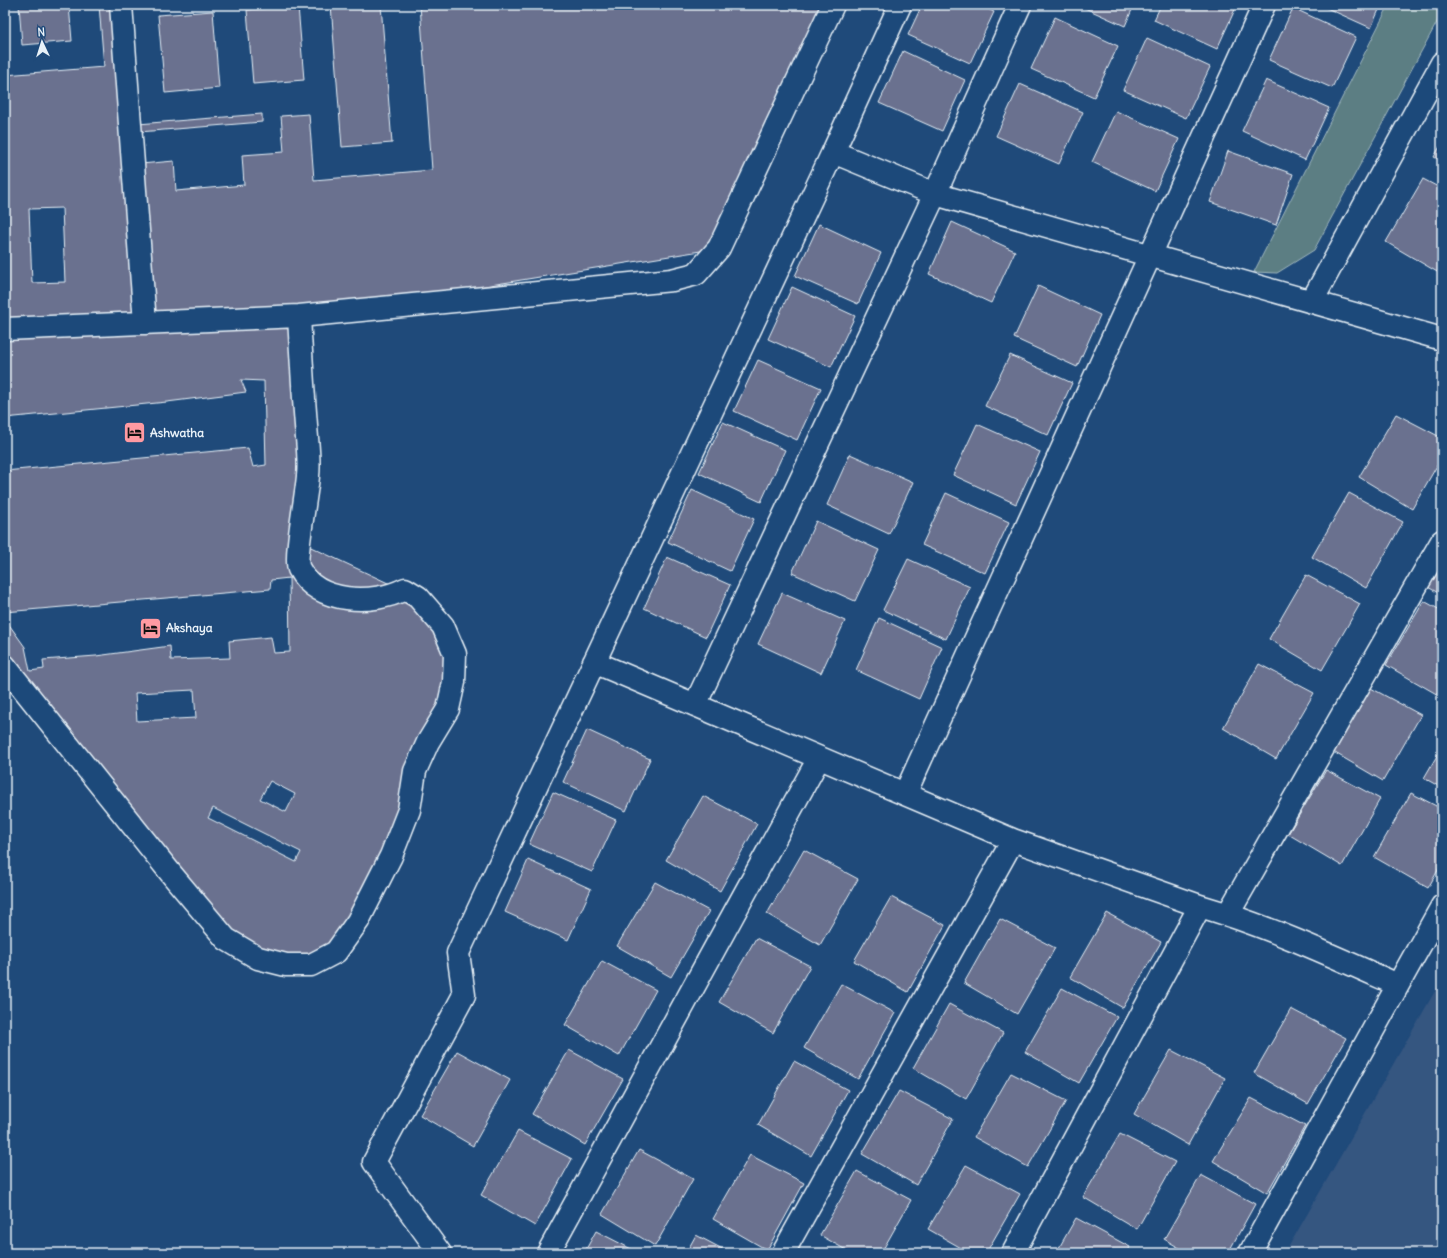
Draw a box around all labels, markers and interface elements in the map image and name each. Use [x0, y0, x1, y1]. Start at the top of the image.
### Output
north arrow [22, 22, 62, 62]
text: N [37, 25, 46, 39]
hotel icon: Ashwatha [122, 420, 148, 446]
place label: Ashwatha [150, 425, 204, 440]
hotel icon: Akshaya [138, 615, 164, 641]
place label: Akshaya [166, 620, 213, 636]

